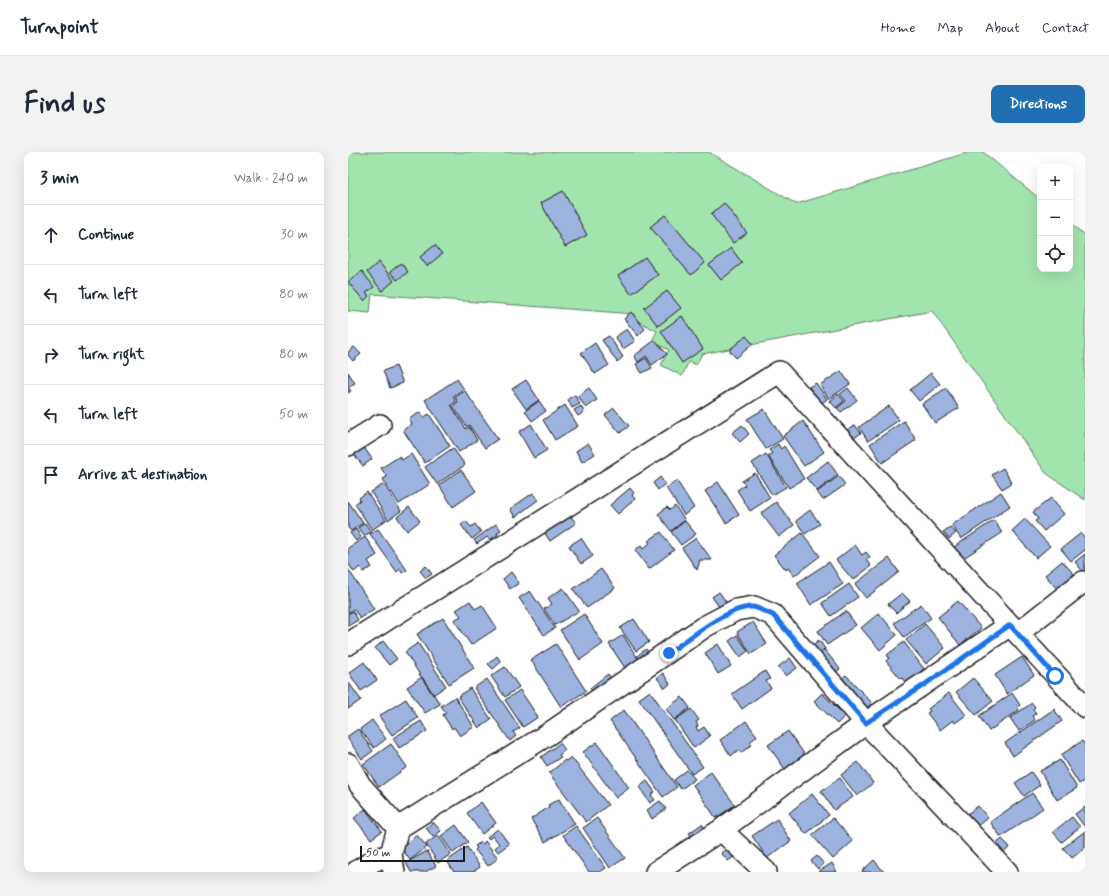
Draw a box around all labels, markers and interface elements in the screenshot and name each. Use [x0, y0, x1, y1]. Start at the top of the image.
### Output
text: Turnpoint [20, 15, 99, 40]
text: Home [881, 19, 915, 37]
text: Map [937, 19, 963, 37]
text: About [985, 19, 1020, 37]
text: Contact [1042, 19, 1089, 37]
button: Directions [991, 85, 1085, 123]
text: Find us [24, 86, 105, 123]
map controls [1037, 164, 1073, 272]
button: + [1037, 164, 1073, 200]
text: 3 min [40, 167, 79, 189]
text: Walk · 240 m [234, 170, 308, 187]
button: − [1037, 200, 1073, 236]
icon: ahead [40, 224, 62, 246]
text: Continue [78, 225, 134, 245]
text: 30 m [281, 226, 308, 243]
button: locate [1037, 236, 1073, 272]
icon: left [40, 284, 62, 306]
text: Turn left [78, 285, 138, 305]
text: 80 m [279, 286, 308, 303]
icon: right [40, 344, 62, 366]
text: Turn right [78, 345, 145, 365]
text: 80 m [279, 346, 308, 363]
icon: left [40, 404, 62, 426]
text: Turn left [78, 405, 138, 425]
text: 50 m [279, 406, 308, 423]
icon: arrive [40, 464, 62, 486]
text: Arrive at destination [78, 465, 207, 485]
route end [660, 644, 678, 662]
route start [1046, 667, 1064, 685]
scale bar [360, 844, 465, 863]
text: 50 m [366, 846, 391, 860]

